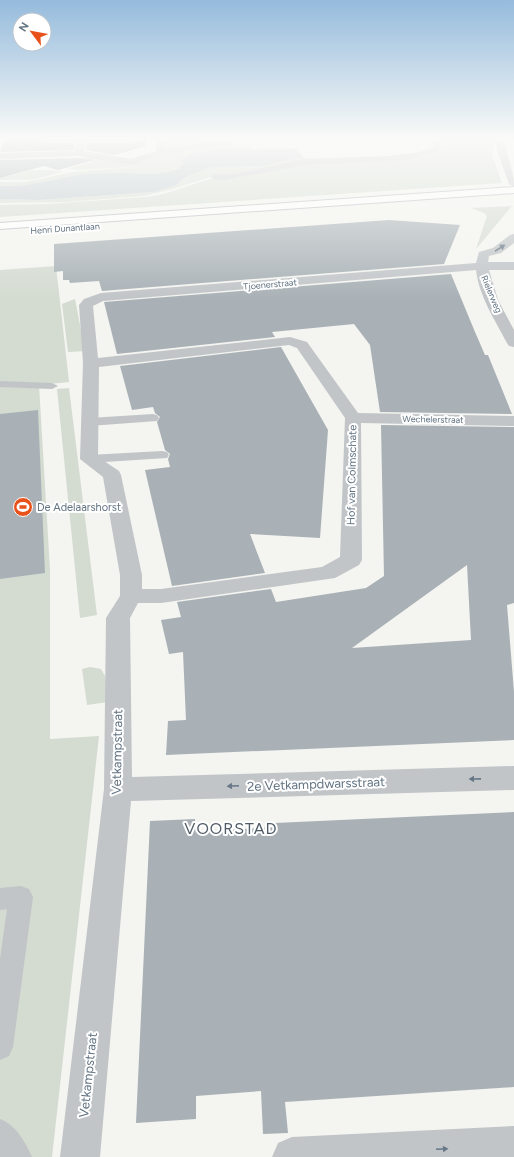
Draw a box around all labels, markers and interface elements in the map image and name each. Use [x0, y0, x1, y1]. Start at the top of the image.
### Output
north arrow [12, 12, 52, 52]
text: N [16, 20, 32, 34]
street label: Henri Dunantlaan [30, 220, 100, 236]
one-way arrow [494, 245, 506, 252]
street label: Rielerweg [479, 274, 505, 314]
street label: Tjoenerstraat [243, 276, 298, 292]
street label: Wechelerstraat [402, 413, 464, 425]
street label: Hof van Colmschate [345, 425, 359, 525]
sports icon: De Adelaarshorst [12, 496, 34, 518]
place label: De Adelaarshorst [37, 501, 121, 514]
street label: Vetkampstraat [109, 709, 125, 795]
street label: 2e Vetkampdwarsstraat [247, 774, 385, 794]
one-way arrow [469, 776, 481, 783]
one-way arrow [226, 783, 239, 789]
district label: VOORSTAD [184, 819, 278, 838]
street label: Vetkampstraat [76, 1032, 100, 1118]
one-way arrow [436, 1146, 448, 1153]

